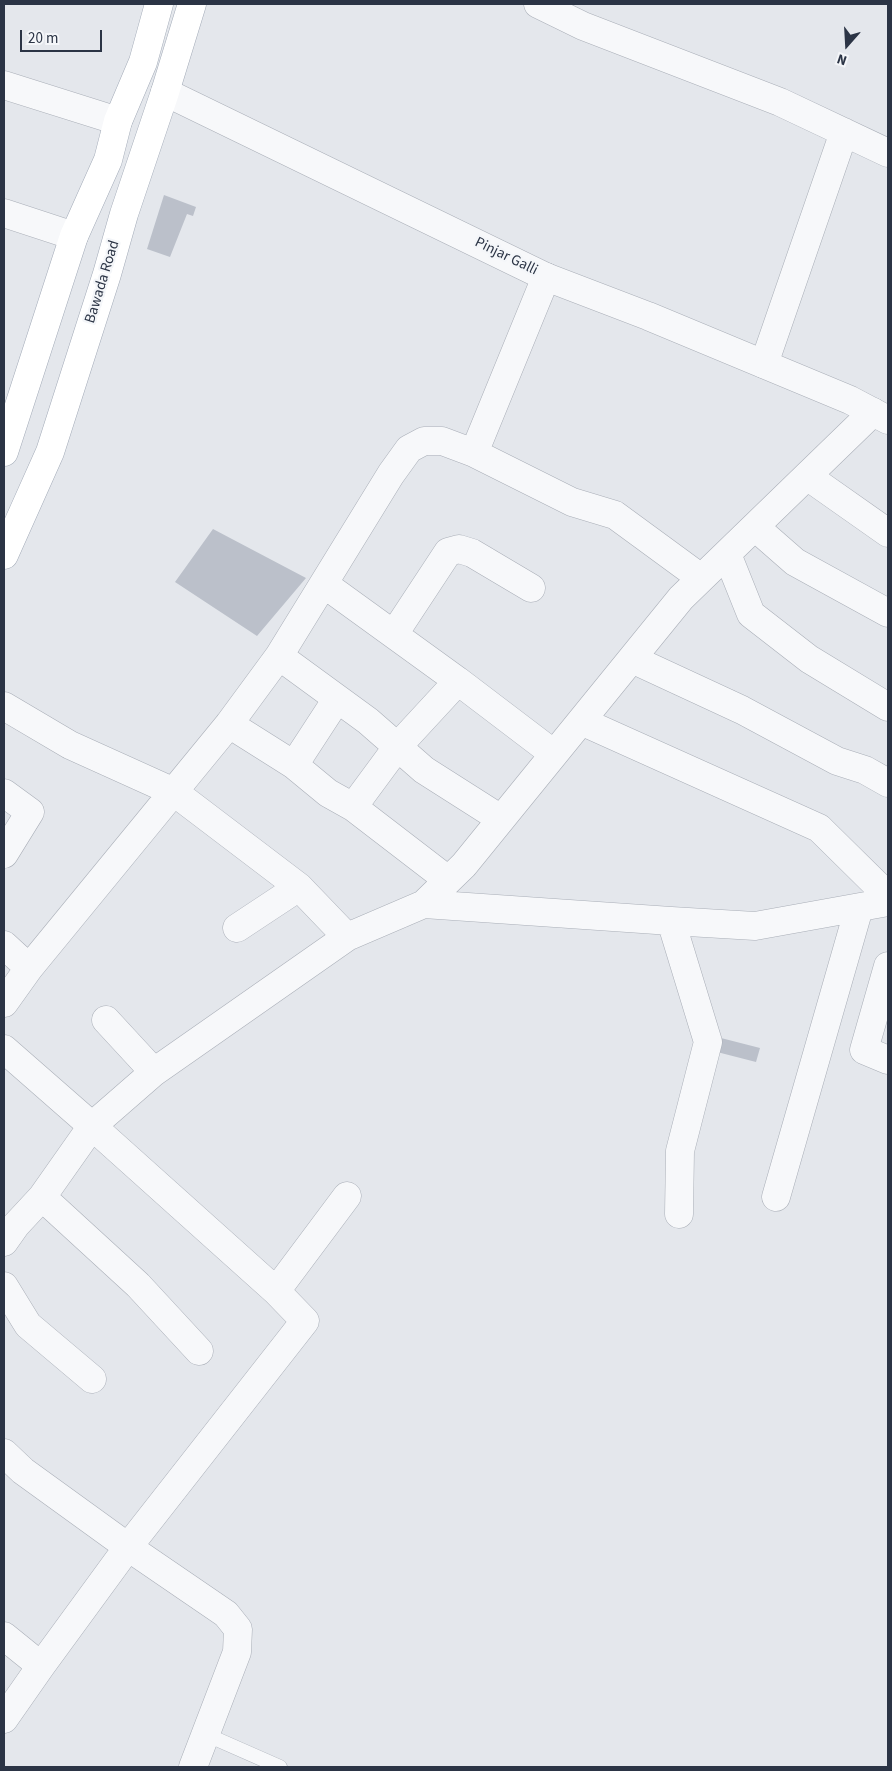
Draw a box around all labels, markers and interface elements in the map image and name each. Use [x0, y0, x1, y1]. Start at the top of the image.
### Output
scale bar [22, 20, 105, 52]
north arrow [822, 20, 872, 70]
text: 20 m [28, 28, 58, 49]
text: N [834, 48, 850, 70]
street label: Pinjar Galli [471, 234, 541, 280]
street label: Bawada Road [82, 238, 124, 326]

